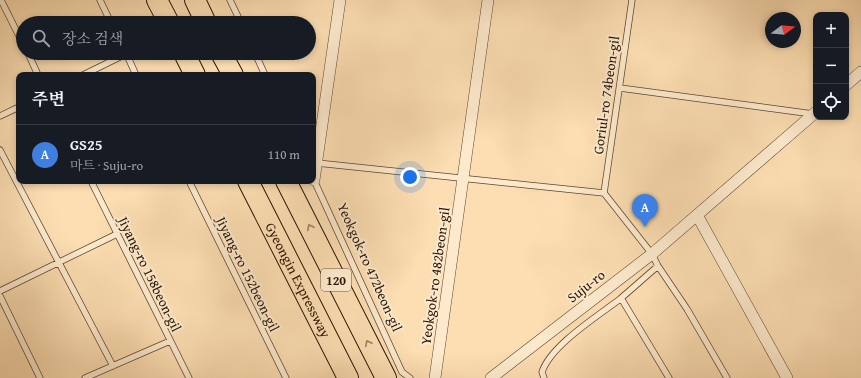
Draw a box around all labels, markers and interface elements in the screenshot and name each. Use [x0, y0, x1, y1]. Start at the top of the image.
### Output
north arrow [765, 12, 801, 48]
map controls [813, 12, 849, 120]
button: + [813, 12, 849, 48]
search box [16, 16, 316, 60]
icon: search [30, 27, 52, 49]
text: 장소 검색 [62, 28, 123, 49]
street label: Goriul-ro 74beon-gil [588, 35, 624, 155]
button: − [813, 48, 849, 84]
button: locate [813, 84, 849, 120]
text: 주변 [32, 86, 65, 111]
text: GS25 [70, 134, 103, 155]
text: A [41, 145, 49, 164]
text: 110 m [268, 145, 300, 164]
text: 마트 · Suju-ro [70, 156, 143, 175]
your location [400, 167, 420, 187]
pin: A [632, 194, 658, 227]
street label: Yeokgok-ro 472beon-gil [333, 199, 407, 335]
street label: Yeokgok-ro 482beon-gil [415, 206, 455, 346]
street label: Jiyang-ro 158beon-gil [113, 211, 187, 335]
street label: Jiyang-ro 152beon-gil [211, 211, 285, 335]
street label: Gyeongin Expressway [261, 219, 336, 341]
one-way arrow [307, 224, 314, 231]
street label: Suju-ro [563, 265, 609, 307]
road number: 120 [321, 269, 351, 291]
one-way arrow [365, 340, 373, 347]

